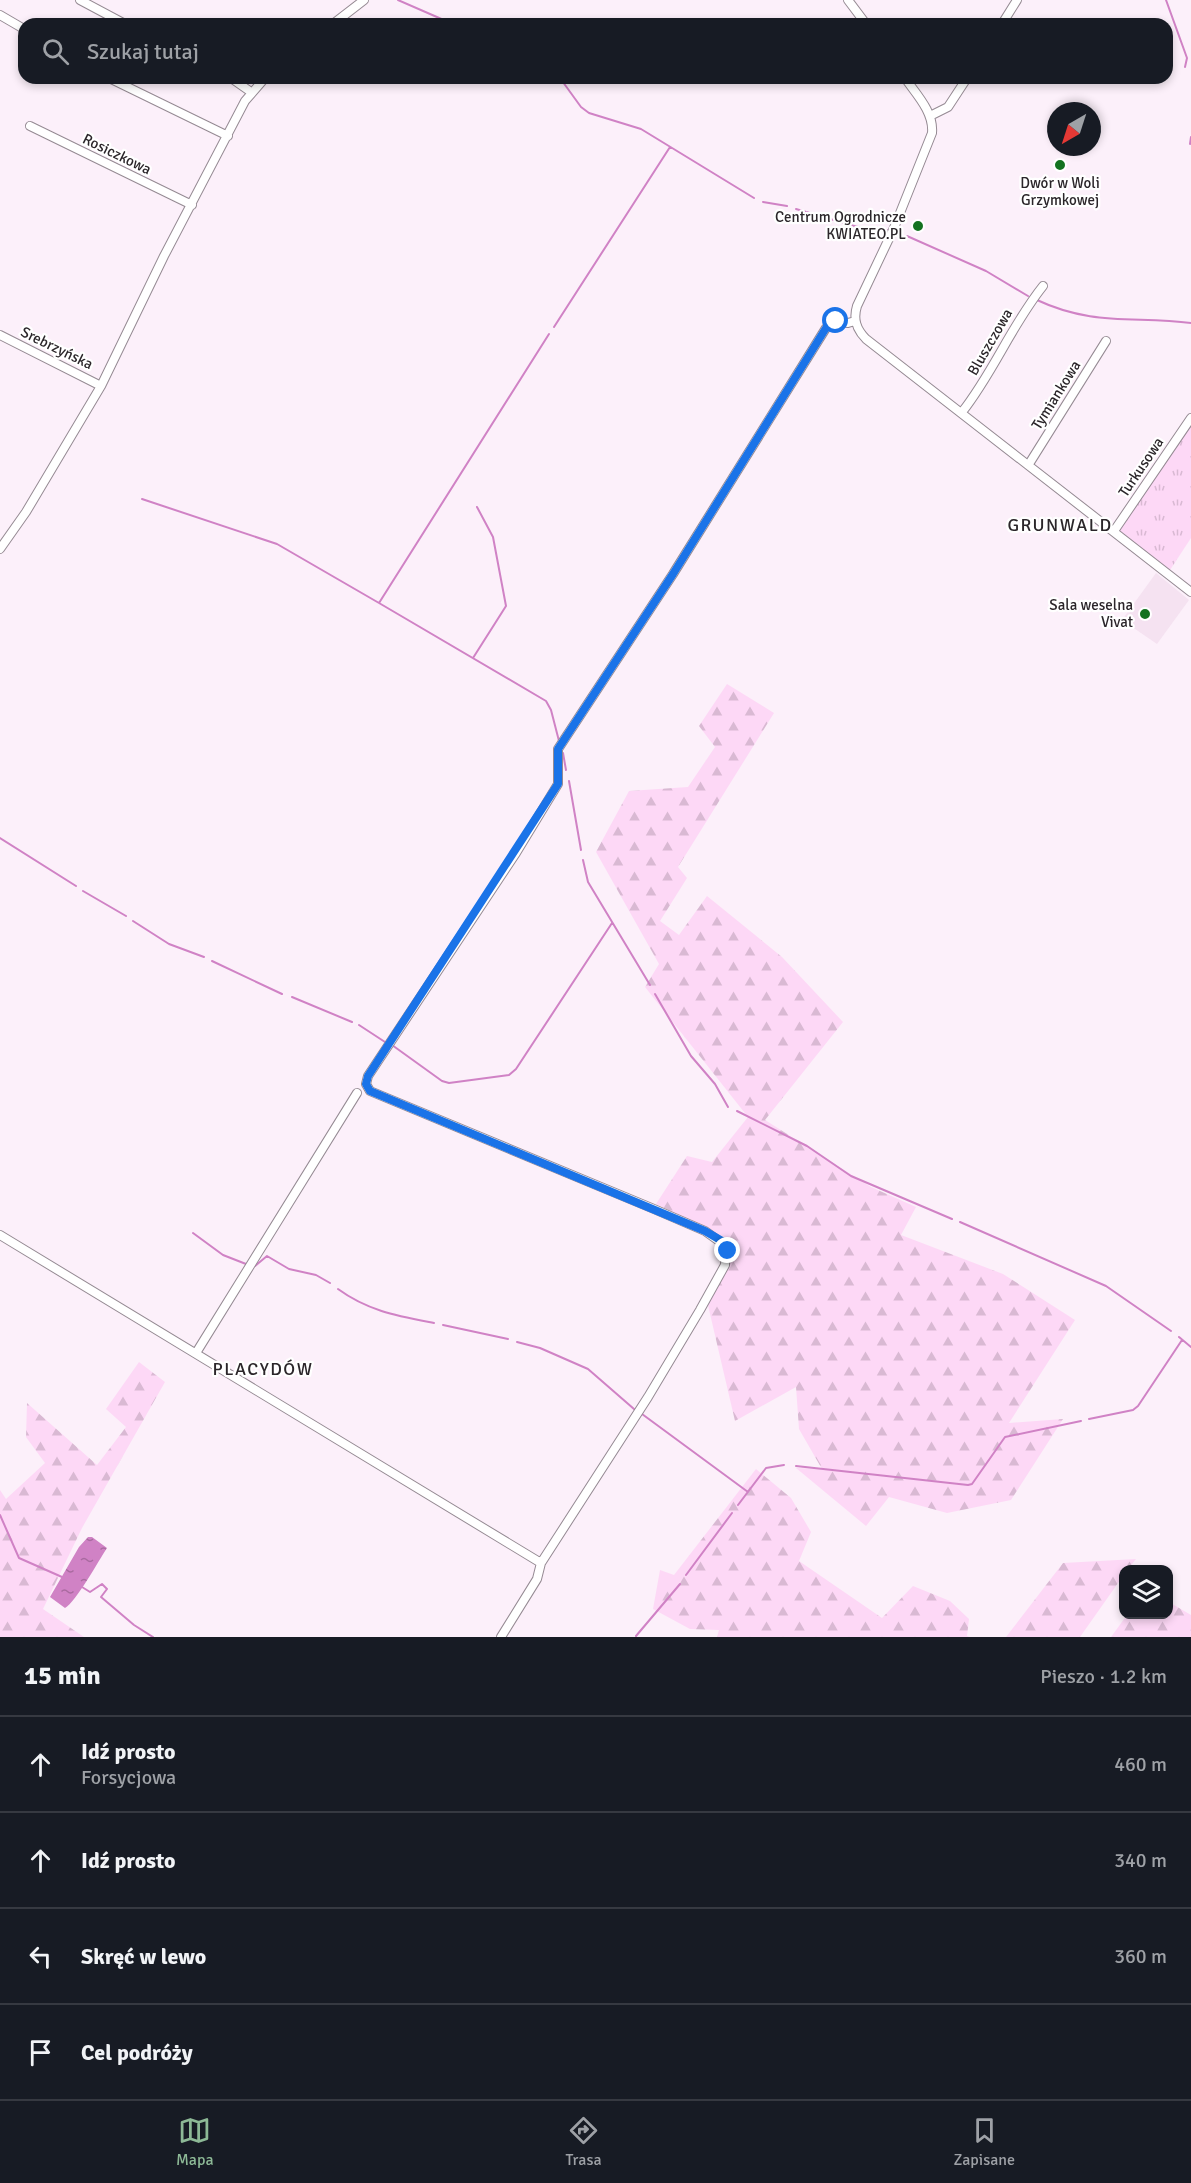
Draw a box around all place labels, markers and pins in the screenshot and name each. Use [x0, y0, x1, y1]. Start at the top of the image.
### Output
marker: Dwór w Woli Grzymkowej [1053, 158, 1067, 172]
place label: Dwór w Woli Grzymkowej [1020, 174, 1100, 209]
place label: Centrum Ogrodnicze KWIATEO.PL [775, 208, 906, 243]
marker: Centrum Ogrodnicze KWIATEO.PL [911, 219, 925, 233]
place label: Sala weselna Vivat [1049, 596, 1133, 631]
marker: Sala weselna Vivat [1138, 607, 1152, 621]

